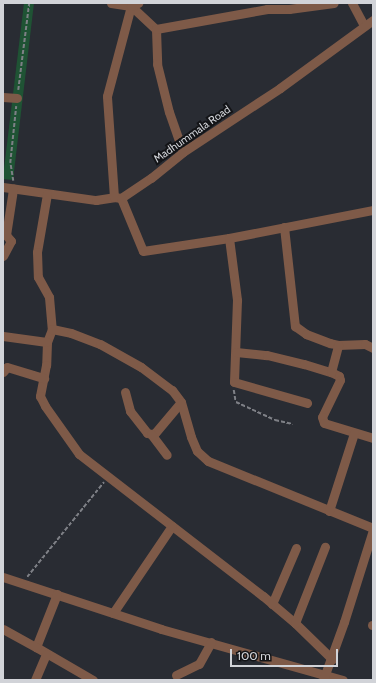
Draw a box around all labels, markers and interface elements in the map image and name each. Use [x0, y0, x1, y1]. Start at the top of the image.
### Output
street label: Madhummala Road [151, 103, 233, 165]
scale bar [232, 641, 340, 667]
text: 100 m [237, 648, 271, 663]

